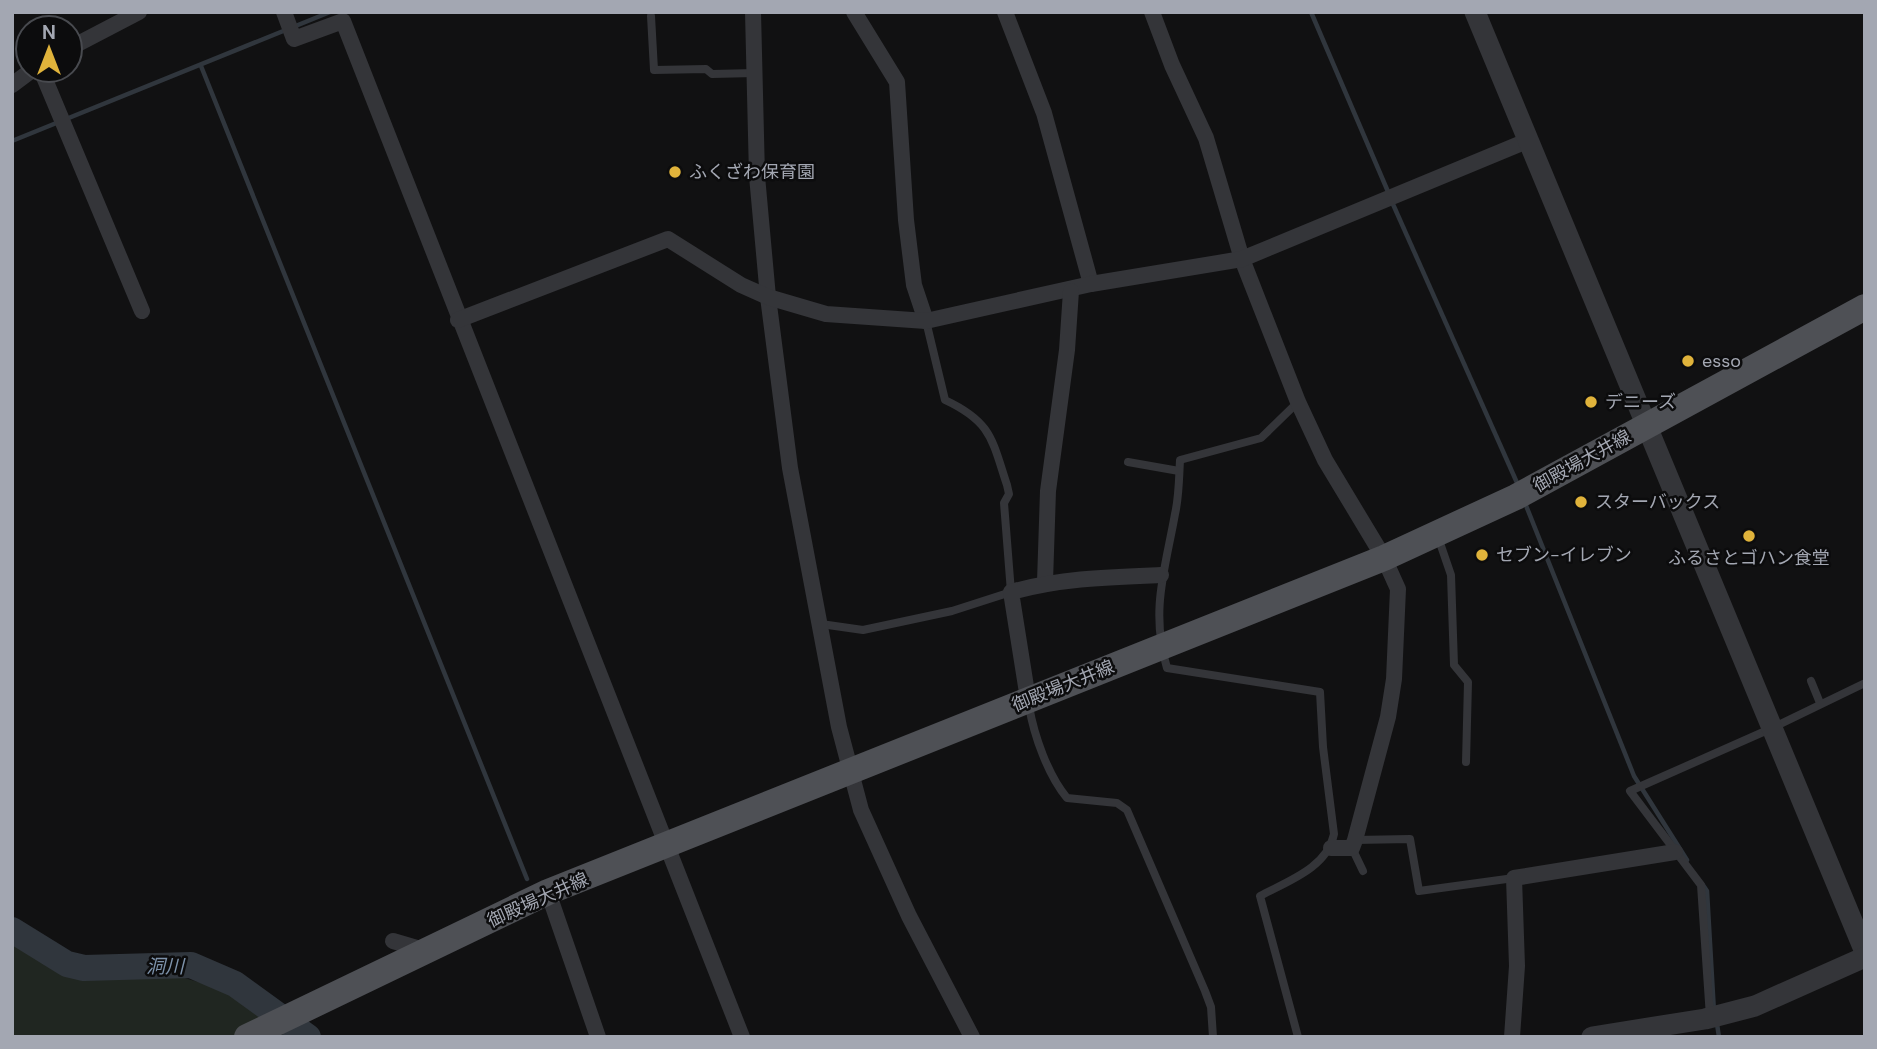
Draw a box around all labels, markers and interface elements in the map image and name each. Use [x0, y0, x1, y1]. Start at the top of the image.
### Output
north arrow [14, 14, 84, 84]
text: N [42, 20, 56, 45]
place label: ふくざわ保育園 [689, 160, 815, 184]
marker: ふくざわ保育園 [667, 164, 683, 180]
place label: esso [1702, 349, 1741, 373]
marker: esso [1680, 353, 1696, 369]
place label: デニーズ [1605, 390, 1676, 414]
marker: デニーズ [1583, 394, 1599, 410]
street label: 御殿場大井線 [1529, 424, 1635, 498]
place label: スターバックス [1595, 490, 1720, 514]
marker: スターバックス [1573, 494, 1589, 510]
marker: ふるさとゴハン食堂 [1741, 528, 1757, 544]
place label: セブン-イレブン [1496, 543, 1632, 567]
place label: ふるさとゴハン食堂 [1668, 546, 1830, 570]
marker: セブン-イレブン [1474, 547, 1490, 563]
street label: 御殿場大井線 [1008, 655, 1118, 717]
street label: 御殿場大井線 [484, 867, 592, 933]
water label: 洞川 [146, 954, 186, 979]

